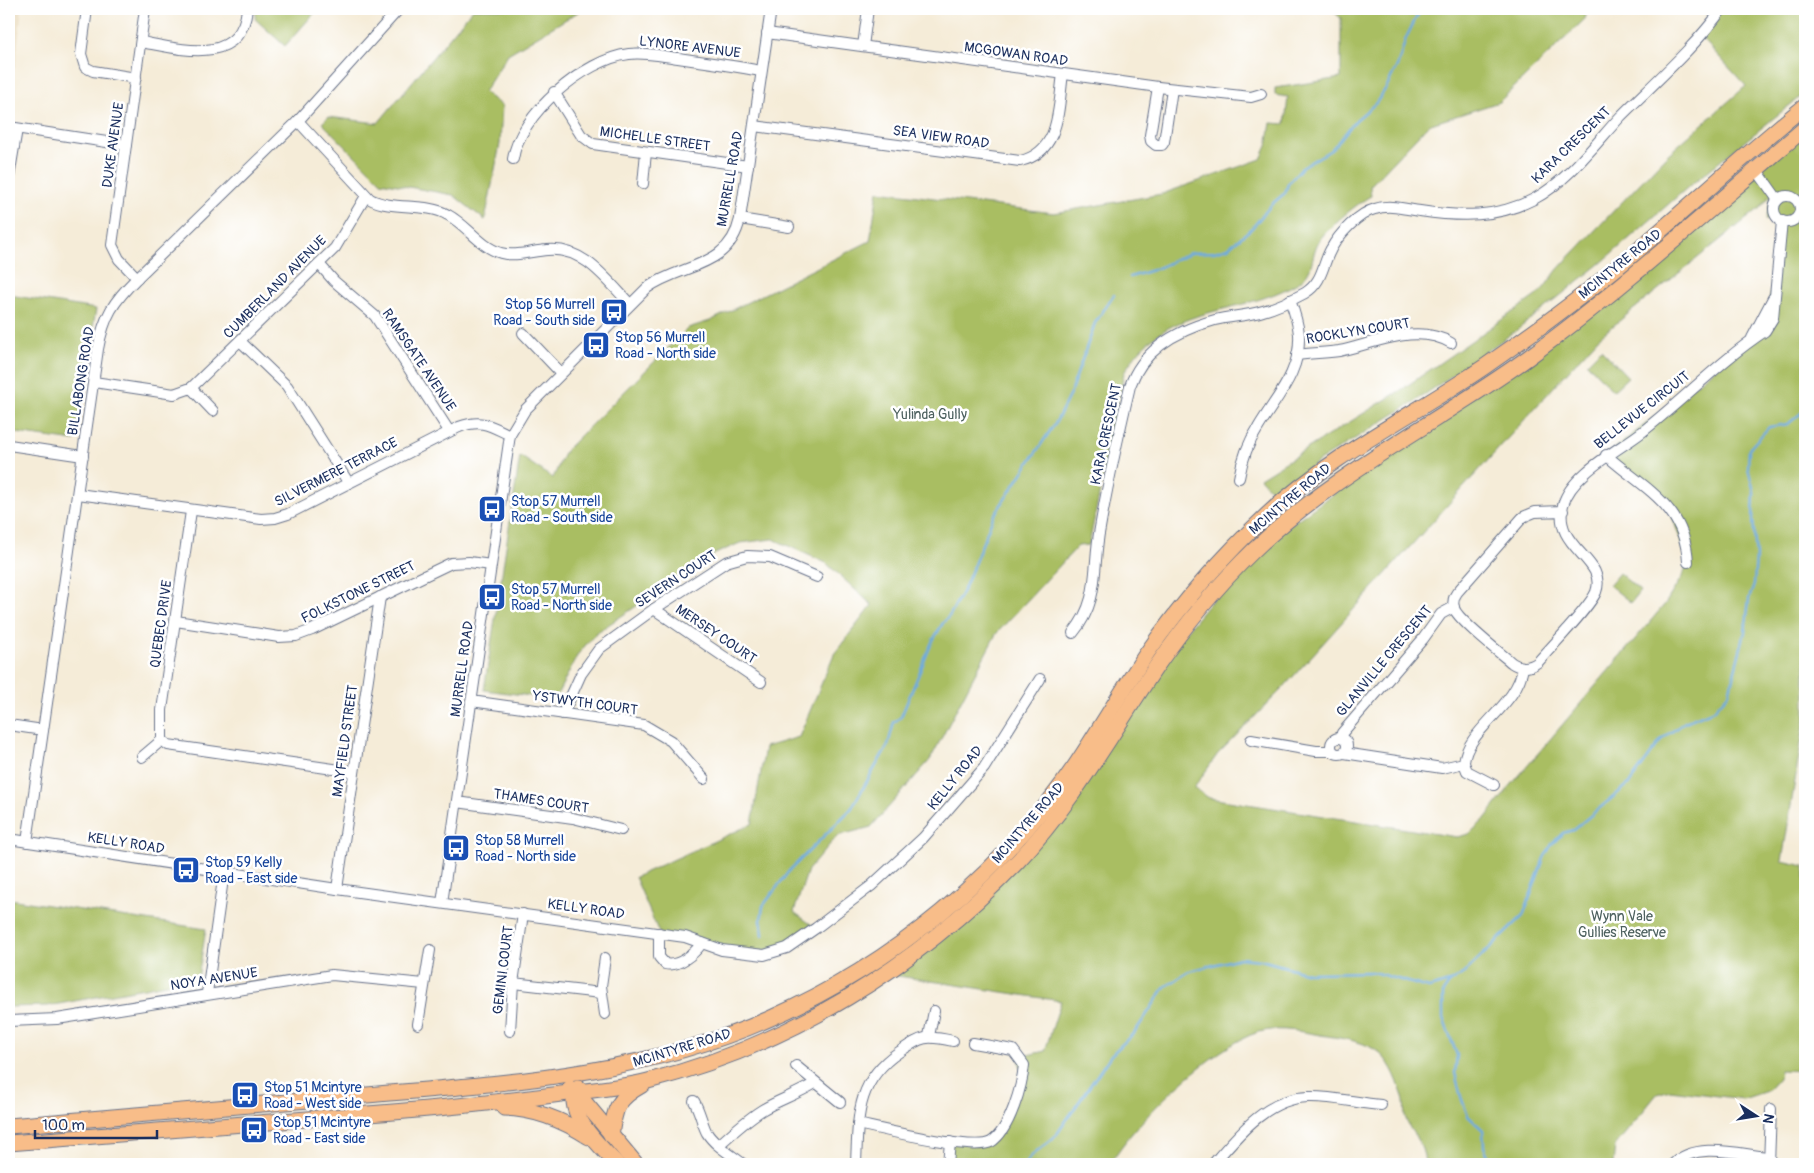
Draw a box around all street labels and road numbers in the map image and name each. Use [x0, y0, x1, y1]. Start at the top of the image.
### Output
street label: LYNORE AVENUE [638, 32, 742, 62]
street label: MCGOWAN ROAD [963, 38, 1069, 70]
street label: DUKE AVENUE [99, 101, 127, 189]
street label: KARA CRESCENT [1528, 103, 1614, 187]
street label: SEA VIEW ROAD [892, 122, 990, 152]
street label: MICHELLE STREET [599, 123, 712, 155]
street label: MURRELL ROAD [713, 130, 747, 228]
street label: MCINTYRE ROAD [1575, 225, 1665, 302]
street label: CUMBERLAND AVENUE [220, 232, 330, 342]
street label: RAMSGATE AVENUE [378, 306, 460, 414]
street label: ROCKLYN COURT [1305, 314, 1411, 348]
street label: BILLABONG ROAD [64, 325, 98, 437]
street label: BELLEVUE CIRCUIT [1591, 367, 1693, 453]
street label: KARA CRESCENT [1087, 381, 1125, 486]
street label: SILVERMERE TERRACE [272, 434, 400, 510]
street label: MCINTYRE ROAD [1246, 460, 1334, 538]
street label: SEVERN COURT [632, 546, 720, 612]
street label: FOLKSTONE STREET [298, 557, 418, 627]
street label: QUEBEC DRIVE [146, 579, 176, 669]
street label: MERSEY COURT [672, 601, 760, 668]
street label: GLANVILLE CRESCENT [1333, 602, 1436, 720]
street label: MURRELL ROAD [447, 620, 477, 718]
street label: MAYFIELD STREET [329, 684, 361, 798]
street label: YSTWYTH COURT [530, 687, 639, 719]
street label: KELLY ROAD [924, 742, 986, 813]
street label: MCINTYRE ROAD [988, 779, 1068, 867]
street label: THAMES COURT [492, 785, 590, 817]
street label: KELLY ROAD [86, 829, 166, 857]
street label: KELLY ROAD [546, 895, 626, 923]
street label: GEMINI COURT [489, 924, 517, 1015]
street label: NOYA AVENUE [169, 964, 259, 994]
street label: MCINTYRE ROAD [631, 1025, 733, 1071]

